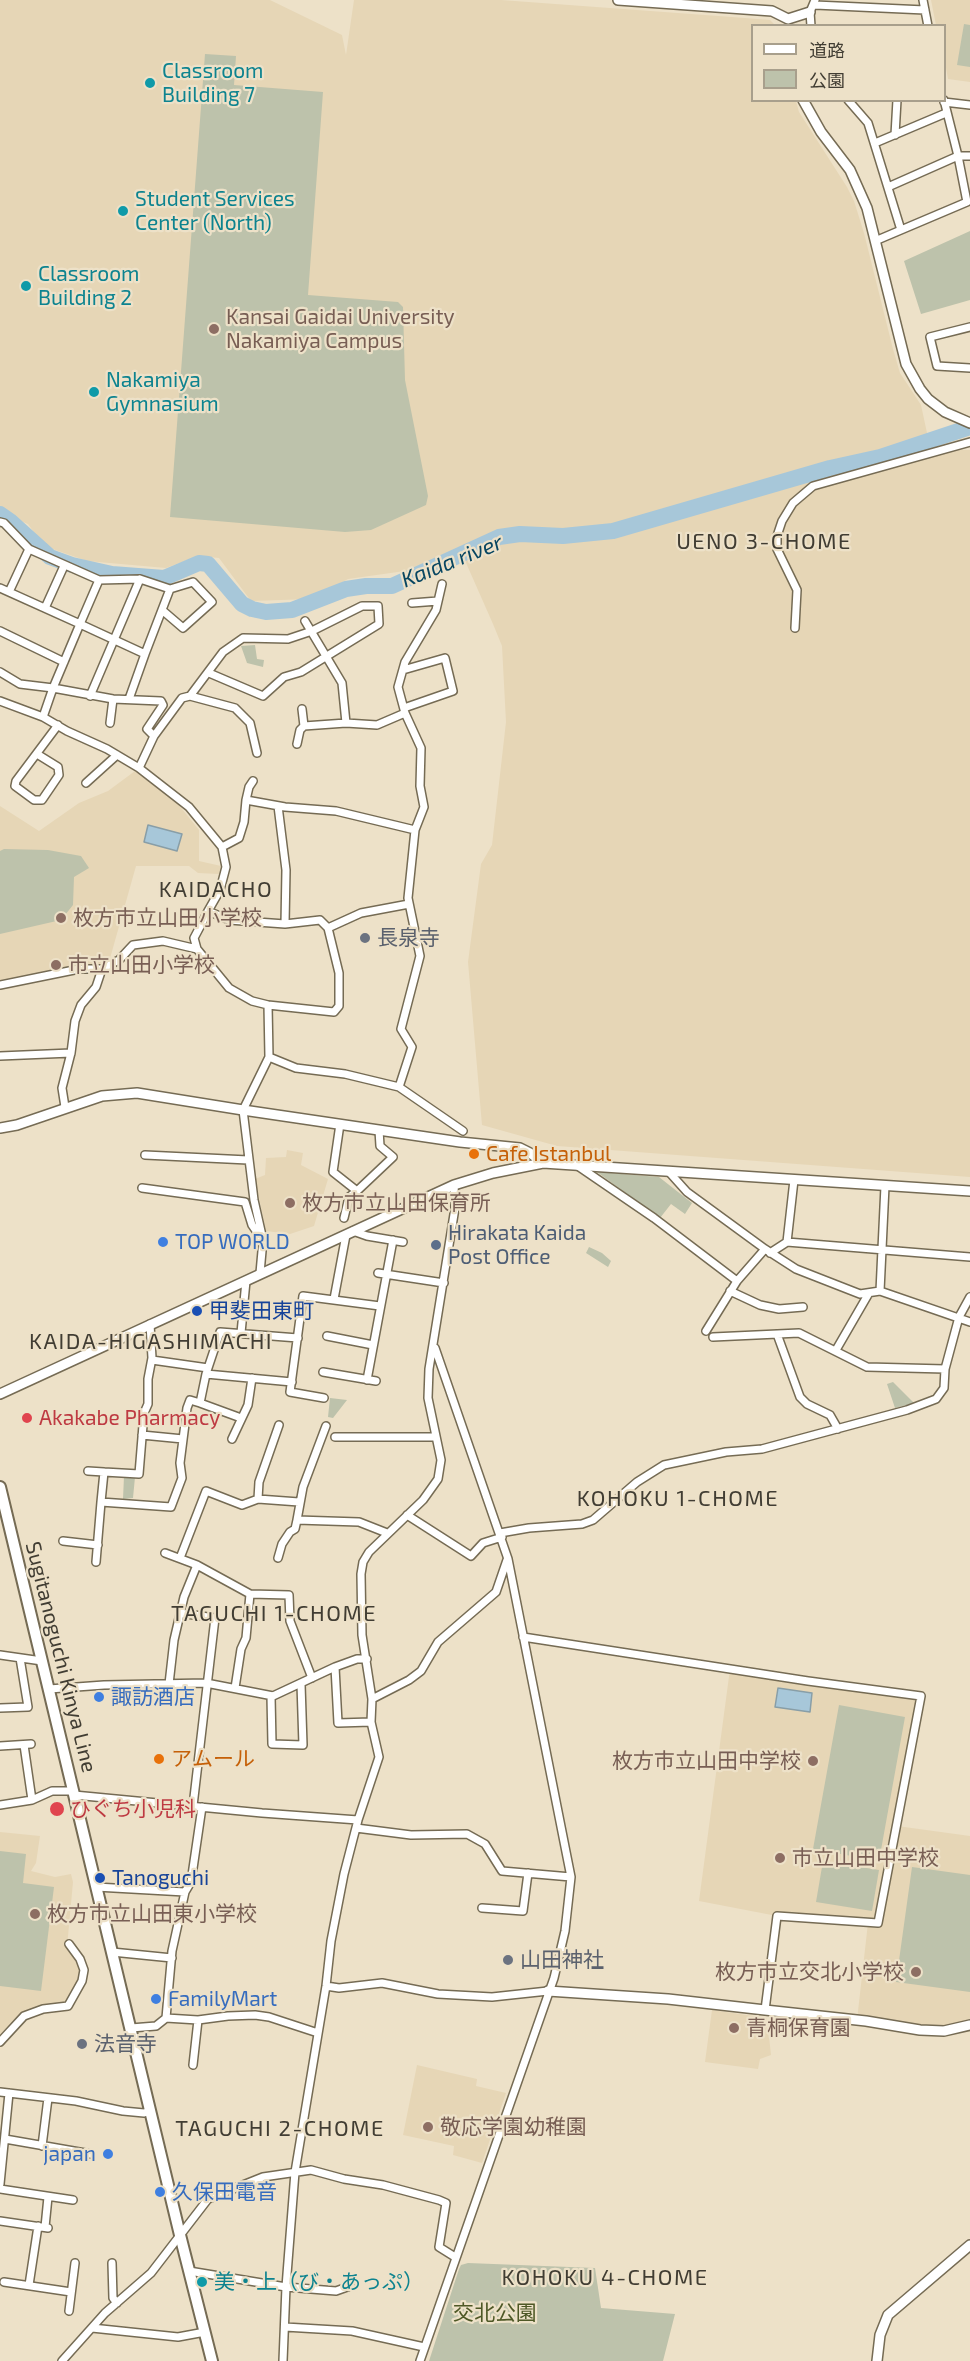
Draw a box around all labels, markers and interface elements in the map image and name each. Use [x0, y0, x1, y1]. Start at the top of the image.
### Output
legend [751, 24, 946, 102]
text: 道路 [809, 39, 845, 61]
place label: Classroom Building 7 [162, 58, 263, 108]
text: 公園 [809, 69, 845, 91]
marker: Classroom Building 7 [143, 76, 157, 90]
place label: Student Services Center (North) [135, 186, 295, 236]
marker: Student Services Center (North) [116, 204, 130, 218]
place label: Classroom Building 2 [38, 261, 139, 311]
marker: Classroom Building 2 [19, 279, 33, 293]
place label: Kansai Gaidai University Nakamiya Campus [226, 304, 455, 354]
marker: Kansai Gaidai University Nakamiya Campus [207, 322, 221, 336]
place label: Nakamiya Gymnasium [106, 367, 219, 417]
marker: Nakamiya Gymnasium [87, 385, 101, 399]
water label: Kaida river [397, 529, 507, 593]
district label: UENO 3-CHOME [676, 529, 852, 555]
district label: KAIDACHO [159, 877, 273, 903]
place label: 枚方市立山田小学校 [73, 905, 262, 931]
marker: 枚方市立山田小学校 [54, 911, 68, 925]
place label: 長泉寺 [377, 925, 440, 951]
marker: 長泉寺 [358, 931, 372, 945]
place label: 市立山田小学校 [68, 952, 215, 978]
marker: 市立山田小学校 [49, 958, 63, 972]
place label: Cafe Istanbul [486, 1141, 611, 1167]
marker: Cafe Istanbul [467, 1147, 481, 1161]
place label: 枚方市立山田保育所 [302, 1190, 491, 1216]
marker: 枚方市立山田保育所 [283, 1196, 297, 1210]
place label: Hirakata Kaida Post Office [448, 1220, 586, 1270]
place label: TOP WORLD [175, 1229, 290, 1255]
marker: TOP WORLD [156, 1235, 170, 1249]
marker: Hirakata Kaida Post Office [429, 1238, 443, 1252]
place label: 甲斐田東町 [209, 1298, 314, 1324]
marker: 甲斐田東町 [190, 1304, 204, 1318]
district label: KAIDA-HIGASHIMACHI [29, 1329, 273, 1355]
place label: Akakabe Pharmacy [39, 1405, 220, 1431]
marker: Akakabe Pharmacy [20, 1411, 34, 1425]
district label: KOHOKU 1-CHOME [577, 1486, 779, 1512]
street label: Sugitanoguchi Kinya Line [20, 1539, 102, 1775]
district label: TAGUCHI 1-CHOME [171, 1601, 377, 1627]
place label: 諏訪酒店 [111, 1684, 195, 1710]
marker: 諏訪酒店 [92, 1690, 106, 1704]
place label: アムール [171, 1746, 255, 1772]
place label: 枚方市立山田中学校 [612, 1748, 801, 1774]
marker: アムール [152, 1752, 166, 1766]
marker: 枚方市立山田中学校 [806, 1754, 820, 1768]
place label: ひぐち小児科 [70, 1796, 196, 1822]
marker: ひぐち小児科 [48, 1800, 66, 1818]
place label: 市立山田中学校 [792, 1845, 939, 1871]
marker: 市立山田中学校 [773, 1851, 787, 1865]
place label: Tanoguchi [112, 1865, 209, 1891]
marker: Tanoguchi [93, 1871, 107, 1885]
place label: 枚方市立山田東小学校 [47, 1901, 257, 1927]
marker: 枚方市立山田東小学校 [28, 1907, 42, 1921]
place label: 山田神社 [520, 1947, 604, 1973]
marker: 山田神社 [501, 1953, 515, 1967]
place label: 枚方市立交北小学校 [715, 1959, 904, 1985]
marker: 枚方市立交北小学校 [909, 1965, 923, 1979]
place label: FamilyMart [168, 1986, 277, 2012]
marker: FamilyMart [149, 1992, 163, 2006]
place label: 青桐保育園 [746, 2015, 851, 2041]
marker: 青桐保育園 [727, 2021, 741, 2035]
place label: 法音寺 [94, 2031, 157, 2057]
marker: 法音寺 [75, 2037, 89, 2051]
place label: 敬応学園幼稚園 [440, 2114, 587, 2140]
district label: TAGUCHI 2-CHOME [175, 2116, 385, 2142]
marker: 敬応学園幼稚園 [421, 2120, 435, 2134]
place label: japan [43, 2141, 96, 2167]
marker: japan [101, 2147, 115, 2161]
place label: 久保田電音 [172, 2179, 277, 2205]
marker: 久保田電音 [153, 2185, 167, 2199]
district label: KOHOKU 4-CHOME [501, 2265, 709, 2291]
place label: 美・上（び・あっぷ） [214, 2269, 424, 2295]
marker: 美・上（び・あっぷ） [195, 2275, 209, 2289]
park label: 交北公園 [453, 2300, 537, 2326]

